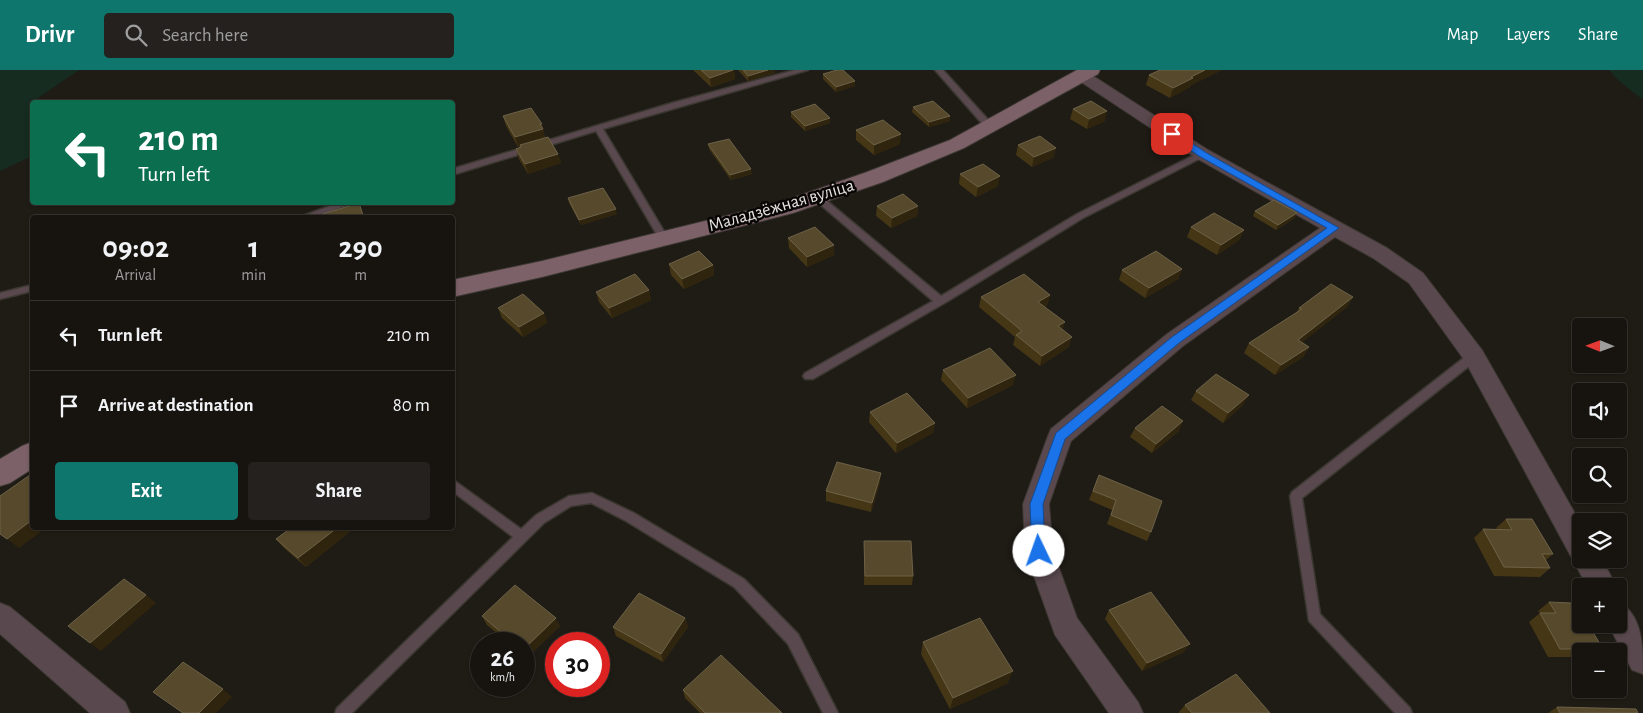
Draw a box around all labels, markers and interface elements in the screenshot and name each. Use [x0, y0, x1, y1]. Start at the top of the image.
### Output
search box [104, 13, 454, 58]
icon: search [122, 21, 150, 49]
text: Drivr [25, 23, 74, 47]
text: Search here [162, 26, 248, 45]
text: Map [1447, 26, 1478, 44]
text: Layers [1506, 26, 1550, 44]
text: Share [1578, 26, 1618, 44]
pin [1151, 113, 1193, 155]
icon: left [55, 120, 120, 185]
icon: arrive [1158, 120, 1186, 148]
text: 210 m [138, 122, 219, 157]
text: Turn left [138, 163, 210, 185]
street label: Маладзёжная вуліца [706, 177, 856, 235]
text: 09:02 [102, 233, 169, 263]
text: 1 [248, 233, 259, 263]
text: 290 [338, 233, 383, 263]
text: Arrival [115, 267, 156, 283]
text: min [241, 267, 266, 283]
text: m [354, 267, 367, 283]
north arrow [1572, 318, 1628, 372]
map controls [1572, 318, 1627, 698]
icon: left [55, 322, 83, 350]
text: Turn left [98, 326, 162, 345]
text: 210 m [386, 326, 430, 345]
button: sound [1572, 383, 1627, 438]
icon: arrive [55, 392, 83, 420]
text: Arrive at destination [98, 396, 254, 415]
text: 80 m [393, 396, 430, 415]
button: search [1572, 448, 1627, 503]
button: Exit [55, 462, 238, 520]
button: Share [248, 462, 430, 520]
button: layers [1572, 513, 1627, 568]
position arrow [1012, 524, 1064, 576]
button: + [1572, 578, 1627, 633]
speed limit sign: 30 [545, 632, 610, 697]
button: − [1572, 643, 1627, 698]
text: 26 [491, 646, 514, 671]
text: km/h [490, 671, 515, 683]

